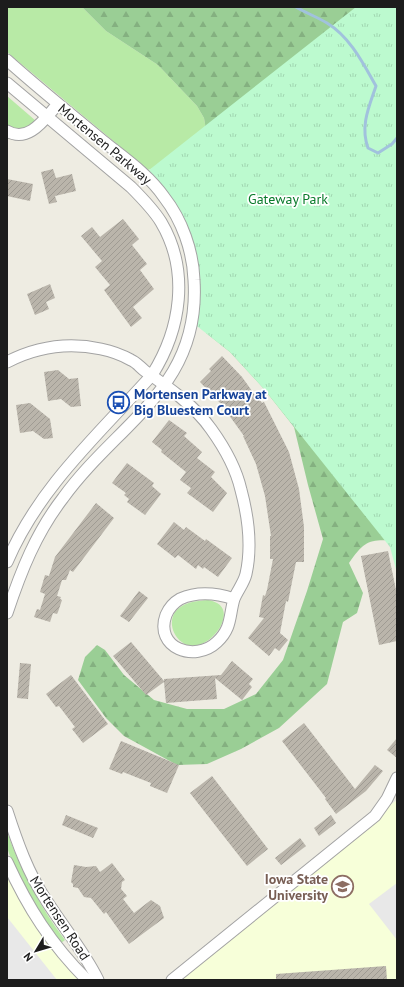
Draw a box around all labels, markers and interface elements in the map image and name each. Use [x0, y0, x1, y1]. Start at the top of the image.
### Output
street label: Mortensen Parkway [54, 99, 156, 189]
park label: Gateway Park [248, 190, 328, 208]
place label: Mortensen Parkway at Big Bluestem Court [134, 385, 267, 419]
bus stop icon: Mortensen Parkway at Big Bluestem Court [106, 389, 132, 415]
place label: Iowa State University [265, 870, 328, 904]
street label: Mortensen Road [26, 872, 94, 964]
school or university icon: Iowa State University [330, 874, 356, 900]
north arrow [16, 931, 56, 971]
text: N [20, 950, 36, 964]

